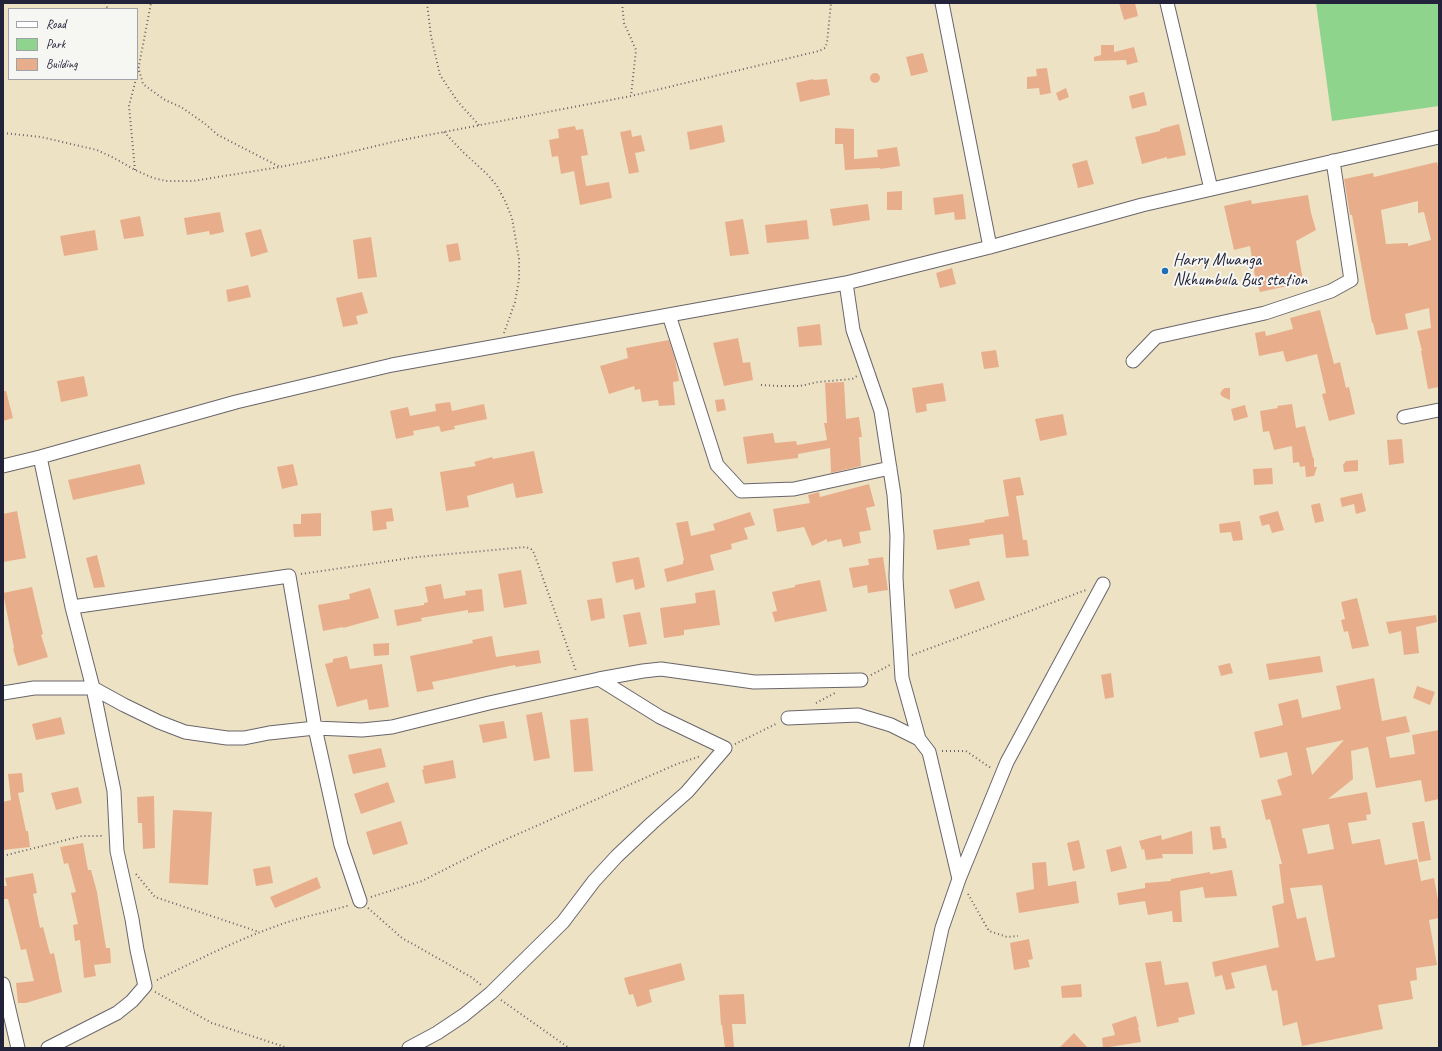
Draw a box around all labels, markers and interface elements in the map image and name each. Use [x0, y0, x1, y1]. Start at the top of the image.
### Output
legend [8, 8, 138, 80]
text: Road [46, 16, 66, 32]
text: Park [46, 36, 65, 52]
text: Building [46, 56, 78, 72]
place label: Harry Mwanga Nkhumbula Bus station [1173, 251, 1307, 291]
marker: Harry Mwanga Nkhumbula Bus station [1160, 266, 1170, 276]

